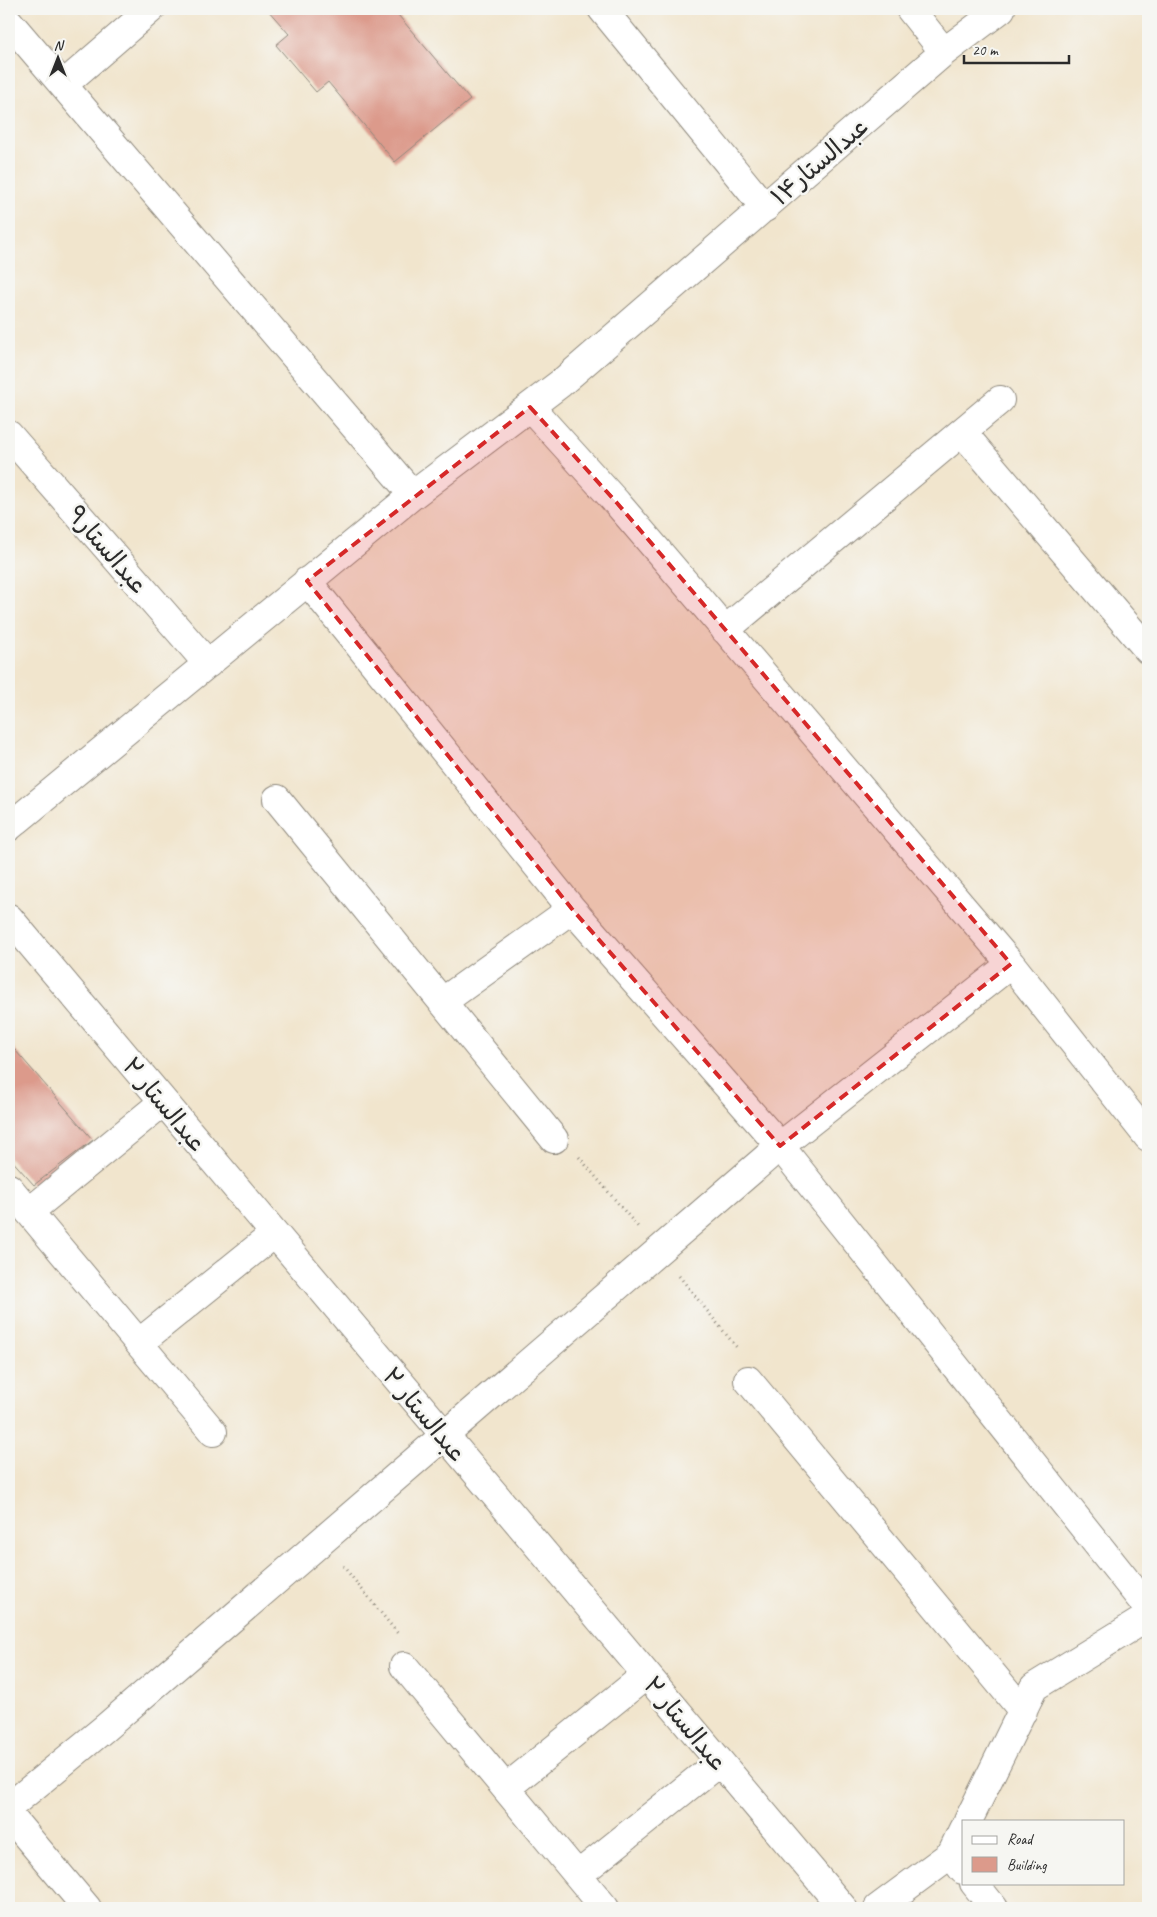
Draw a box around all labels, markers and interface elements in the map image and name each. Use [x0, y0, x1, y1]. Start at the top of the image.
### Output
north arrow [32, 32, 82, 82]
scale bar [964, 32, 1070, 64]
text: N [54, 37, 65, 54]
text: 20 m [972, 41, 999, 60]
street label: عبدالستار۱۴ [764, 111, 875, 213]
street label: عبدالستار۹ [60, 499, 154, 600]
street label: عبدالستار ۲ [115, 1051, 213, 1159]
street label: عبدالستار ۲ [375, 1361, 473, 1469]
street label: عبدالستار ۲ [636, 1670, 734, 1778]
legend [962, 1820, 1124, 1884]
text: Road [1007, 1830, 1034, 1849]
text: Building [1007, 1856, 1047, 1875]

